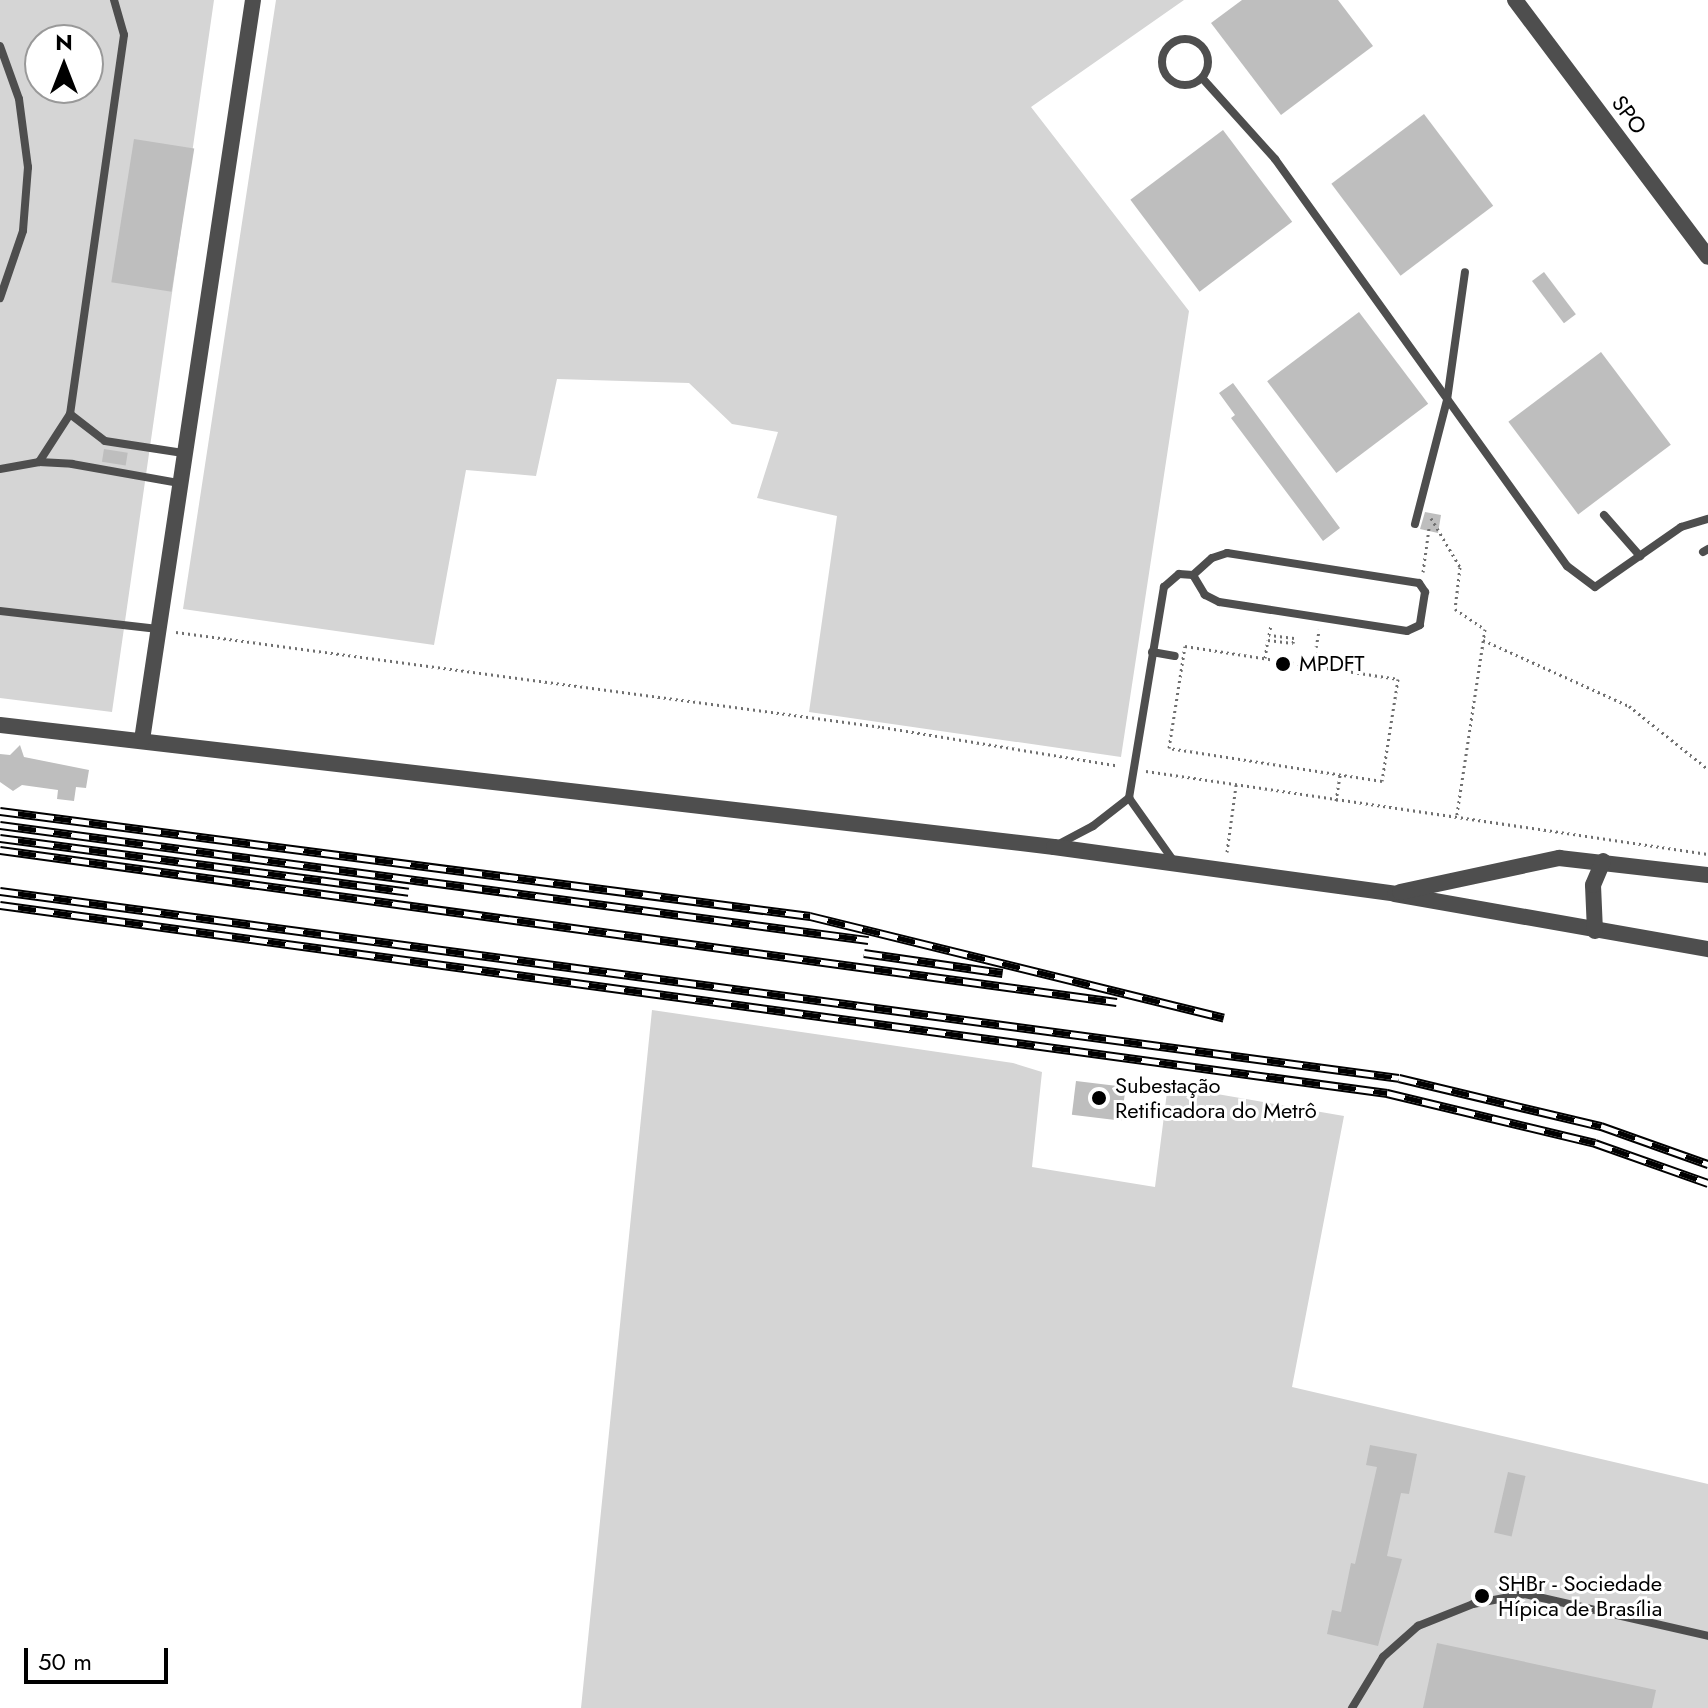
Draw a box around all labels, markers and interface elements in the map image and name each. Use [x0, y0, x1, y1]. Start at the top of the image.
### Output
north arrow [24, 24, 104, 104]
text: N [55, 26, 73, 58]
street label: SPO [1606, 90, 1652, 140]
place label: MPDFT [1299, 651, 1364, 677]
marker: MPDFT [1274, 655, 1292, 673]
place label: Subestação Retificadora do Metrô [1115, 1072, 1317, 1124]
marker: Subestação Retificadora do Metrô [1090, 1089, 1108, 1107]
place label: SHBr - Sociedade Hípica de Brasília [1498, 1570, 1662, 1622]
marker: SHBr - Sociedade Hípica de Brasília [1473, 1587, 1491, 1605]
scale bar [28, 1632, 172, 1682]
text: 50 m [38, 1644, 92, 1679]

